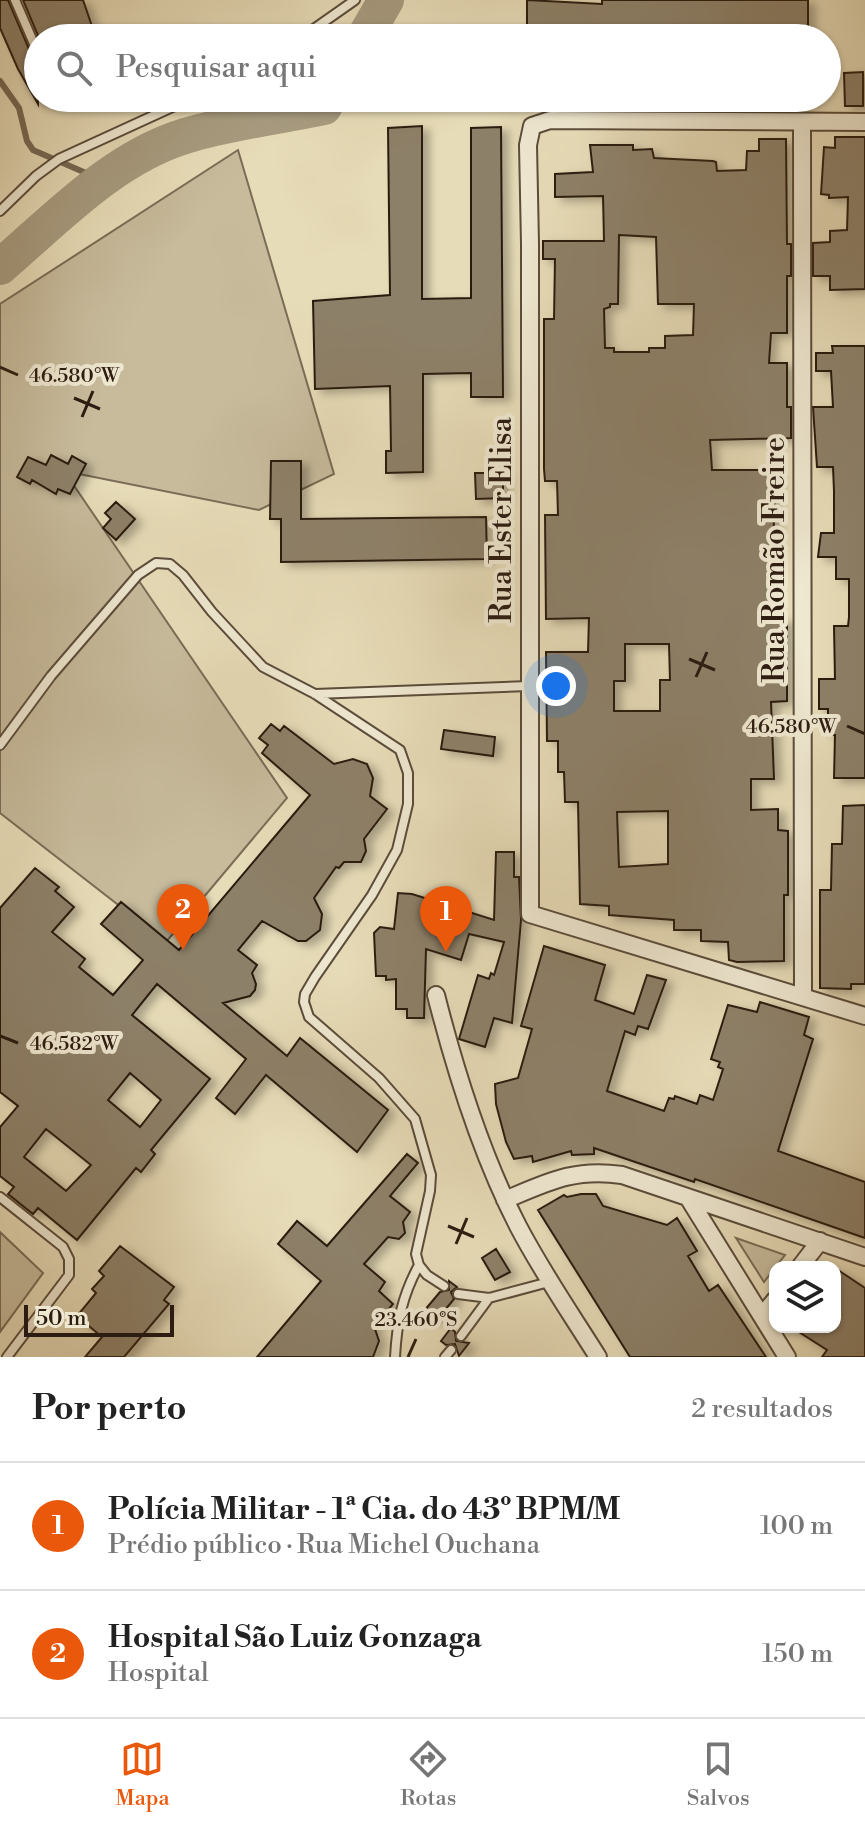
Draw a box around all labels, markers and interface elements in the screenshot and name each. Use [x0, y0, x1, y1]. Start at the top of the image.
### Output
search box [24, 24, 841, 112]
icon: search [52, 46, 96, 90]
text: Pesquisar aqui [116, 49, 317, 87]
text: 46.580°W [29, 364, 120, 389]
street label: Rua Ester Elisa [483, 416, 521, 623]
street label: Rua Romão Freire [756, 437, 794, 683]
your location [536, 666, 576, 706]
text: 46.580°W [746, 715, 837, 740]
pin: 2 [157, 884, 209, 950]
pin: 1 [420, 886, 472, 952]
text: 46.582°W [30, 1032, 119, 1057]
map controls [769, 1261, 841, 1333]
button: layers [769, 1261, 841, 1333]
scale bar [24, 1301, 174, 1337]
text: 50 m [36, 1305, 87, 1332]
text: 23.460°S [375, 1308, 457, 1333]
text: Por perto [32, 1388, 187, 1430]
text: 2 resultados [691, 1393, 833, 1425]
text: Polícia Militar - 1ª Cia. do 43º BPM/M [108, 1491, 620, 1529]
text: 1 [52, 1510, 64, 1542]
text: 100 m [760, 1510, 833, 1542]
text: Prédio público · Rua Michel Ouchana [108, 1529, 540, 1561]
text: Hospital São Luiz Gonzaga [108, 1619, 482, 1657]
text: 2 [50, 1638, 66, 1670]
text: 150 m [762, 1638, 833, 1670]
text: Hospital [108, 1657, 209, 1689]
tab: Mapa [115, 1737, 170, 1812]
tab: Rotas [400, 1737, 456, 1812]
tab: Salvos [687, 1737, 750, 1812]

